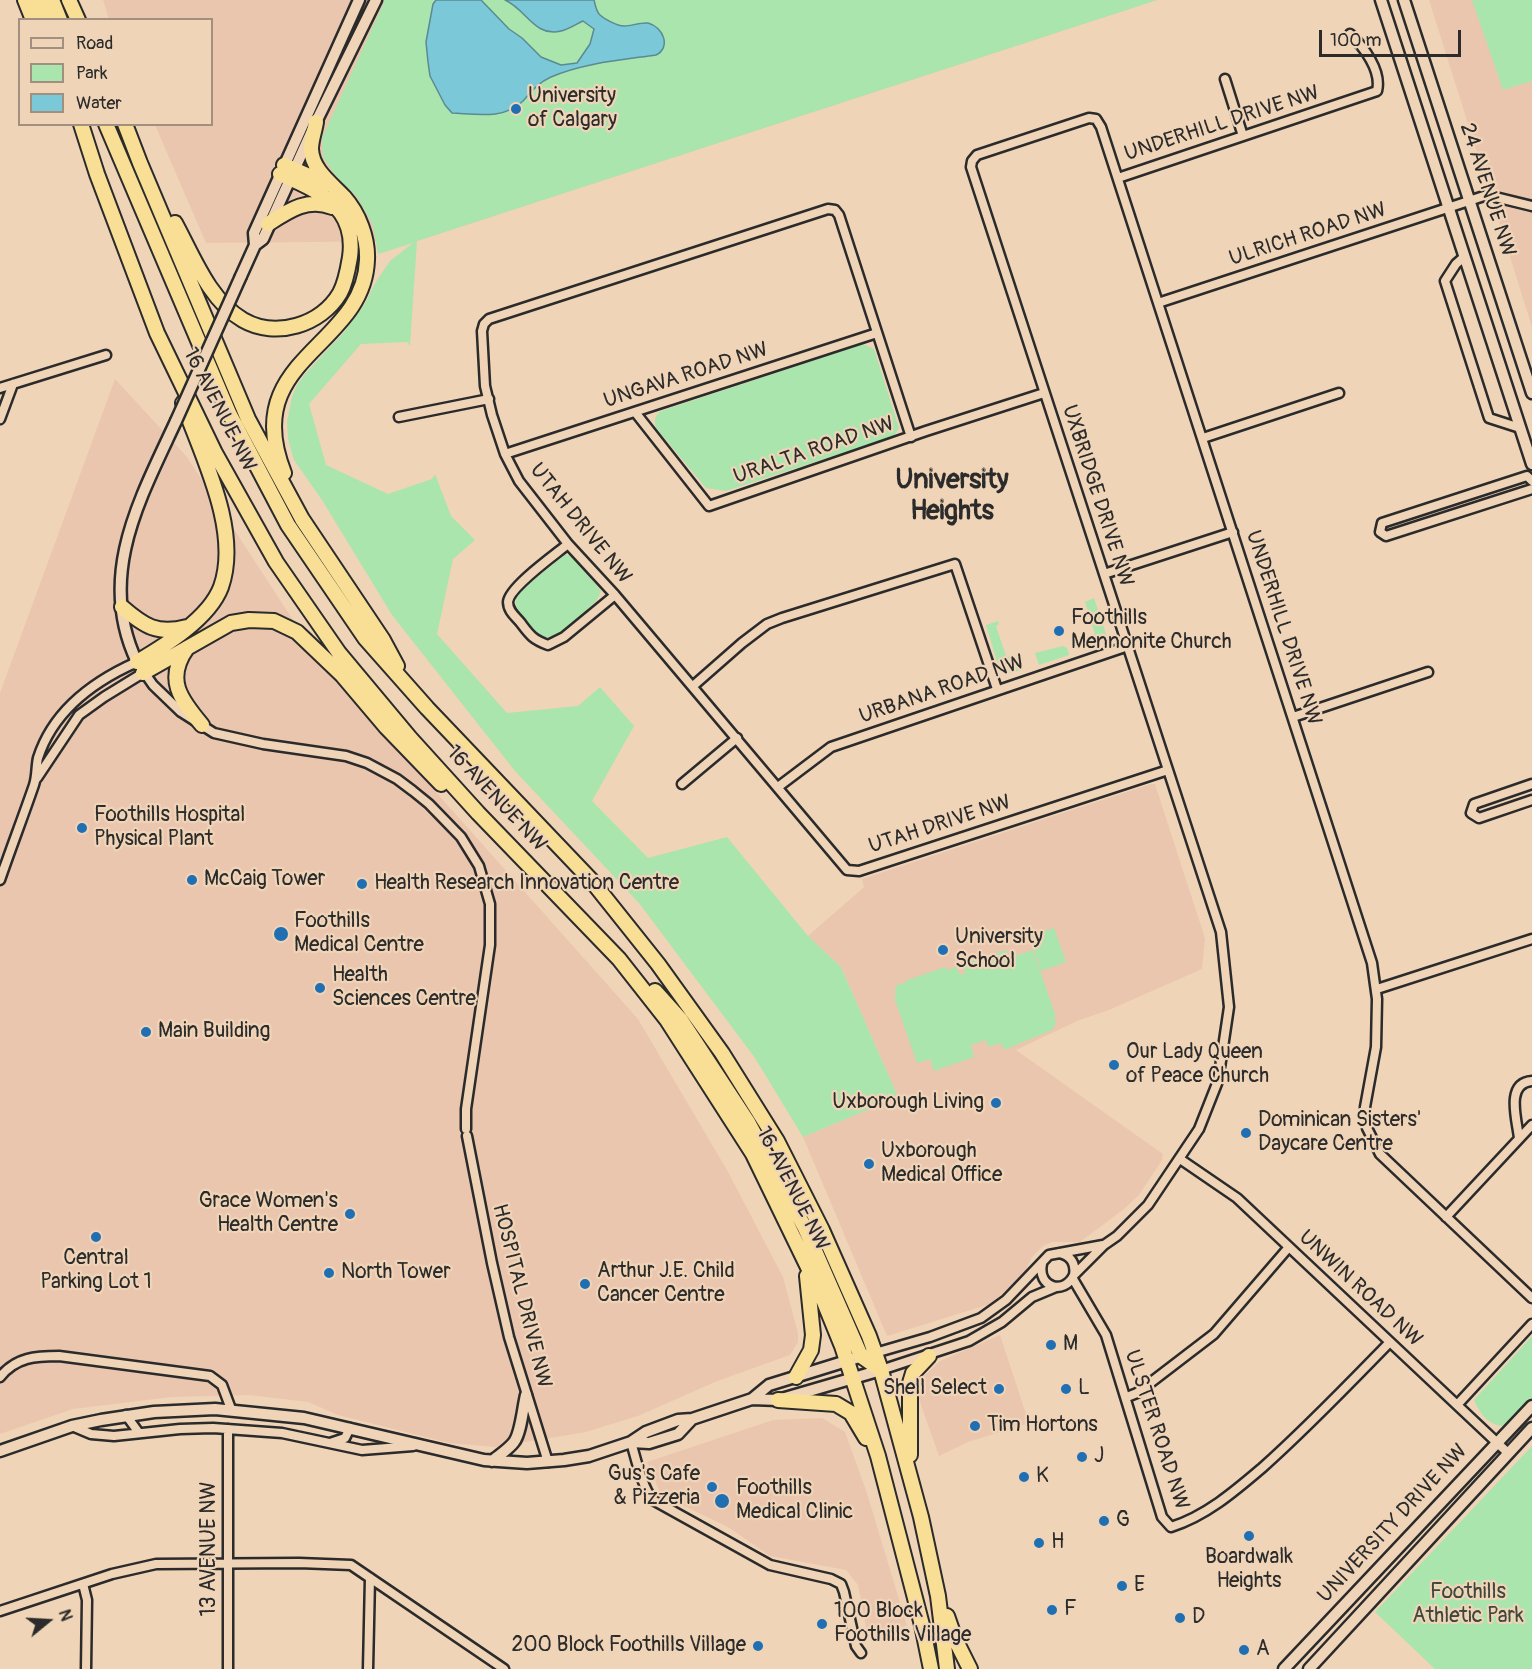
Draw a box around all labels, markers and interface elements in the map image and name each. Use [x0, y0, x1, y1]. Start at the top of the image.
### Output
legend [18, 18, 213, 126]
scale bar [1322, 18, 1464, 56]
text: 100 m [1330, 29, 1382, 52]
text: Road [76, 32, 113, 55]
text: Park [76, 62, 108, 85]
street label: UNDERHILL DRIVE NW [1121, 81, 1323, 167]
place label: University of Calgary [528, 84, 617, 134]
text: Water [76, 92, 122, 115]
marker: University of Calgary [509, 102, 523, 116]
street label: 24 AVENUE NW [1454, 120, 1520, 260]
street label: ULRICH ROAD NW [1226, 198, 1390, 272]
street label: UNGAVA ROAD NW [601, 338, 771, 414]
street label: 16 AVENUE NW [177, 344, 261, 476]
street label: UXBRIDGE DRIVE NW [1056, 402, 1138, 590]
street label: URALTA ROAD NW [730, 412, 898, 490]
street label: UTAH DRIVE NW [524, 459, 636, 589]
district label: University Heights [895, 465, 1009, 528]
street label: UNDERHILL DRIVE NW [1240, 527, 1326, 729]
place label: Foothills Mennonite Church [1071, 606, 1232, 656]
marker: Foothills Mennonite Church [1052, 624, 1066, 638]
street label: URBANA ROAD NW [856, 650, 1028, 730]
street label: 16 AVENUE NW [441, 741, 551, 857]
street label: UTAH DRIVE NW [866, 790, 1014, 860]
place label: Foothills Hospital Physical Plant [94, 803, 245, 853]
marker: Foothills Hospital Physical Plant [75, 821, 89, 835]
place label: McCaig Tower [204, 867, 325, 893]
place label: Health Research Innovation Centre [374, 871, 679, 897]
marker: McCaig Tower [185, 873, 199, 887]
marker: Health Research Innovation Centre [355, 877, 369, 891]
place label: Foothills Medical Centre [294, 909, 424, 959]
marker: Foothills Medical Centre [272, 925, 290, 943]
place label: University School [955, 925, 1043, 975]
marker: University School [936, 943, 950, 957]
place label: Health Sciences Centre [332, 963, 476, 1013]
marker: Health Sciences Centre [313, 981, 327, 995]
place label: Main Building [158, 1019, 270, 1045]
marker: Main Building [139, 1025, 153, 1039]
place label: Our Lady Queen of Peace Church [1126, 1040, 1269, 1090]
marker: Our Lady Queen of Peace Church [1107, 1058, 1121, 1072]
place label: Uxborough Living [832, 1090, 984, 1116]
marker: Uxborough Living [989, 1096, 1003, 1110]
place label: Dominican Sisters' Daycare Centre [1258, 1108, 1421, 1158]
street label: 16 AVENUE NW [750, 1123, 834, 1255]
marker: Dominican Sisters' Daycare Centre [1239, 1126, 1253, 1140]
place label: Uxborough Medical Office [881, 1139, 1002, 1189]
marker: Uxborough Medical Office [862, 1157, 876, 1171]
place label: Grace Women's Health Centre [199, 1189, 338, 1239]
street label: HOSPITAL DRIVE NW [486, 1201, 556, 1391]
marker: Grace Women's Health Centre [343, 1207, 357, 1221]
street label: UNWIN ROAD NW [1293, 1225, 1427, 1353]
marker: Central Parking Lot 1 [89, 1230, 103, 1244]
place label: Central Parking Lot 1 [40, 1246, 152, 1296]
place label: Arthur J.E. Child Cancer Centre [597, 1259, 735, 1309]
place label: North Tower [341, 1260, 451, 1286]
marker: North Tower [322, 1266, 336, 1280]
marker: Arthur J.E. Child Cancer Centre [578, 1277, 592, 1291]
place label: M [1063, 1332, 1078, 1358]
marker: M [1044, 1338, 1058, 1352]
street label: ULSTER ROAD NW [1118, 1347, 1194, 1513]
place label: Shell Select [883, 1376, 987, 1402]
place label: L [1078, 1376, 1090, 1402]
marker: Shell Select [992, 1382, 1006, 1396]
marker: L [1059, 1382, 1073, 1396]
place label: Tim Hortons [987, 1413, 1098, 1439]
marker: Tim Hortons [968, 1419, 982, 1433]
street label: UNIVERSITY DRIVE NW [1313, 1439, 1473, 1609]
place label: J [1094, 1444, 1104, 1470]
marker: J [1075, 1450, 1089, 1464]
place label: Gus's Cafe & Pizzeria [608, 1462, 700, 1512]
place label: K [1036, 1464, 1049, 1490]
marker: K [1017, 1470, 1031, 1484]
place label: Foothills Medical Clinic [736, 1476, 853, 1526]
marker: Gus's Cafe & Pizzeria [705, 1480, 719, 1494]
street label: 13 AVENUE NW [197, 1481, 223, 1617]
marker: Foothills Medical Clinic [713, 1492, 731, 1510]
place label: G [1116, 1508, 1130, 1534]
marker: G [1097, 1514, 1111, 1528]
marker: Boardwalk Heights [1242, 1529, 1256, 1543]
place label: H [1051, 1530, 1064, 1556]
marker: H [1032, 1536, 1046, 1550]
place label: Boardwalk Heights [1205, 1545, 1293, 1595]
place label: E [1134, 1573, 1145, 1599]
marker: E [1115, 1579, 1129, 1593]
park label: Foothills Athletic Park [1412, 1580, 1524, 1630]
north arrow [18, 1591, 78, 1651]
place label: F [1064, 1597, 1077, 1623]
place label: 100 Block Foothills Village [834, 1599, 971, 1649]
marker: F [1045, 1603, 1059, 1617]
place label: D [1192, 1605, 1205, 1631]
text: N [54, 1607, 76, 1624]
marker: D [1173, 1611, 1187, 1625]
marker: 100 Block Foothills Village [815, 1617, 829, 1631]
place label: 200 Block Foothills Village [512, 1633, 746, 1659]
place label: A [1256, 1637, 1270, 1663]
marker: 200 Block Foothills Village [751, 1639, 765, 1653]
marker: A [1237, 1643, 1251, 1657]

